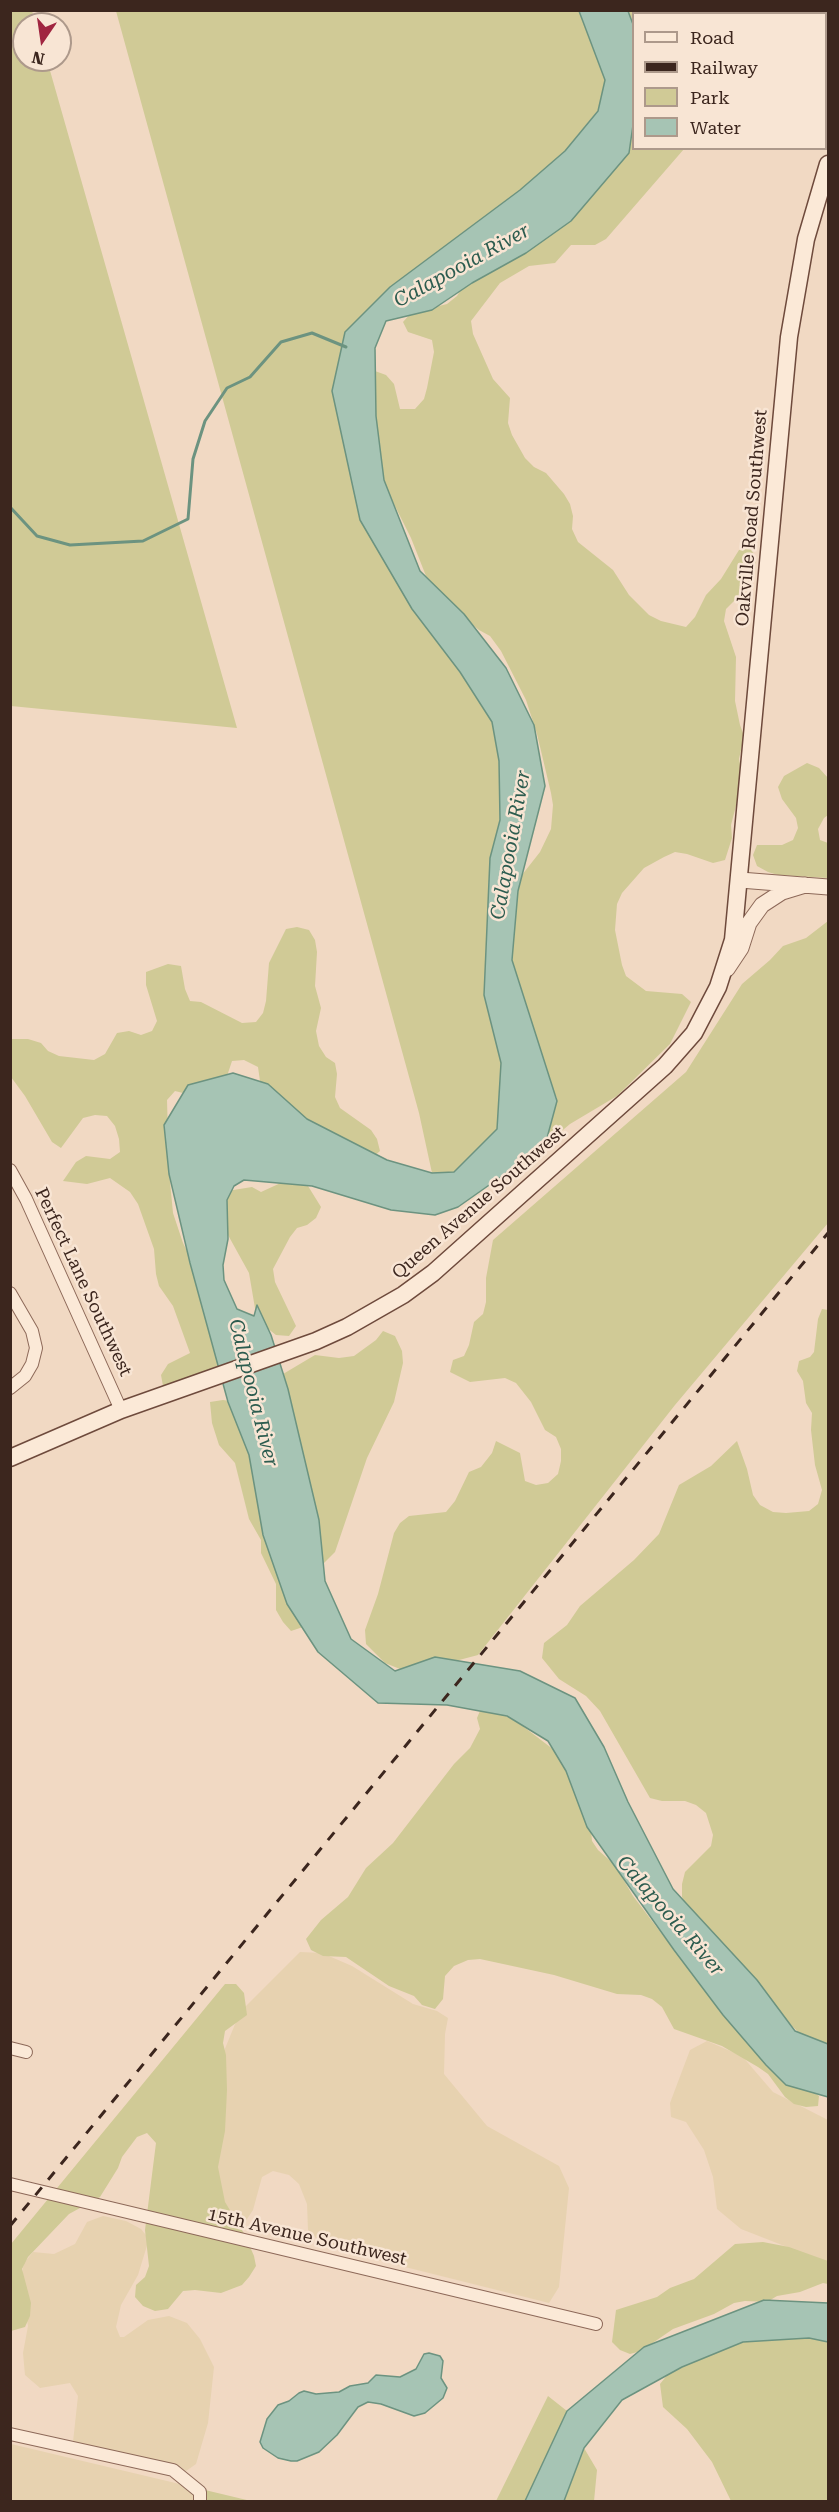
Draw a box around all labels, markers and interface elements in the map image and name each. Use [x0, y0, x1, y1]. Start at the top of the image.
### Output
north arrow [12, 12, 72, 72]
legend [632, 12, 827, 150]
text: Road [690, 27, 734, 48]
text: N [30, 47, 46, 69]
text: Railway [690, 57, 758, 78]
text: Park [690, 87, 730, 108]
text: Water [690, 117, 741, 138]
water label: Calapooia River [390, 219, 534, 313]
street label: Oakville Road Southwest [732, 409, 772, 627]
water label: Calapooia River [486, 768, 536, 922]
street label: Queen Avenue Southwest [388, 1122, 570, 1284]
street label: Perfect Lane Southwest [30, 1184, 136, 1380]
water label: Calapooia River [223, 1317, 283, 1469]
water label: Calapooia River [611, 1851, 729, 1981]
street label: 15th Avenue Southwest [205, 2204, 409, 2270]

